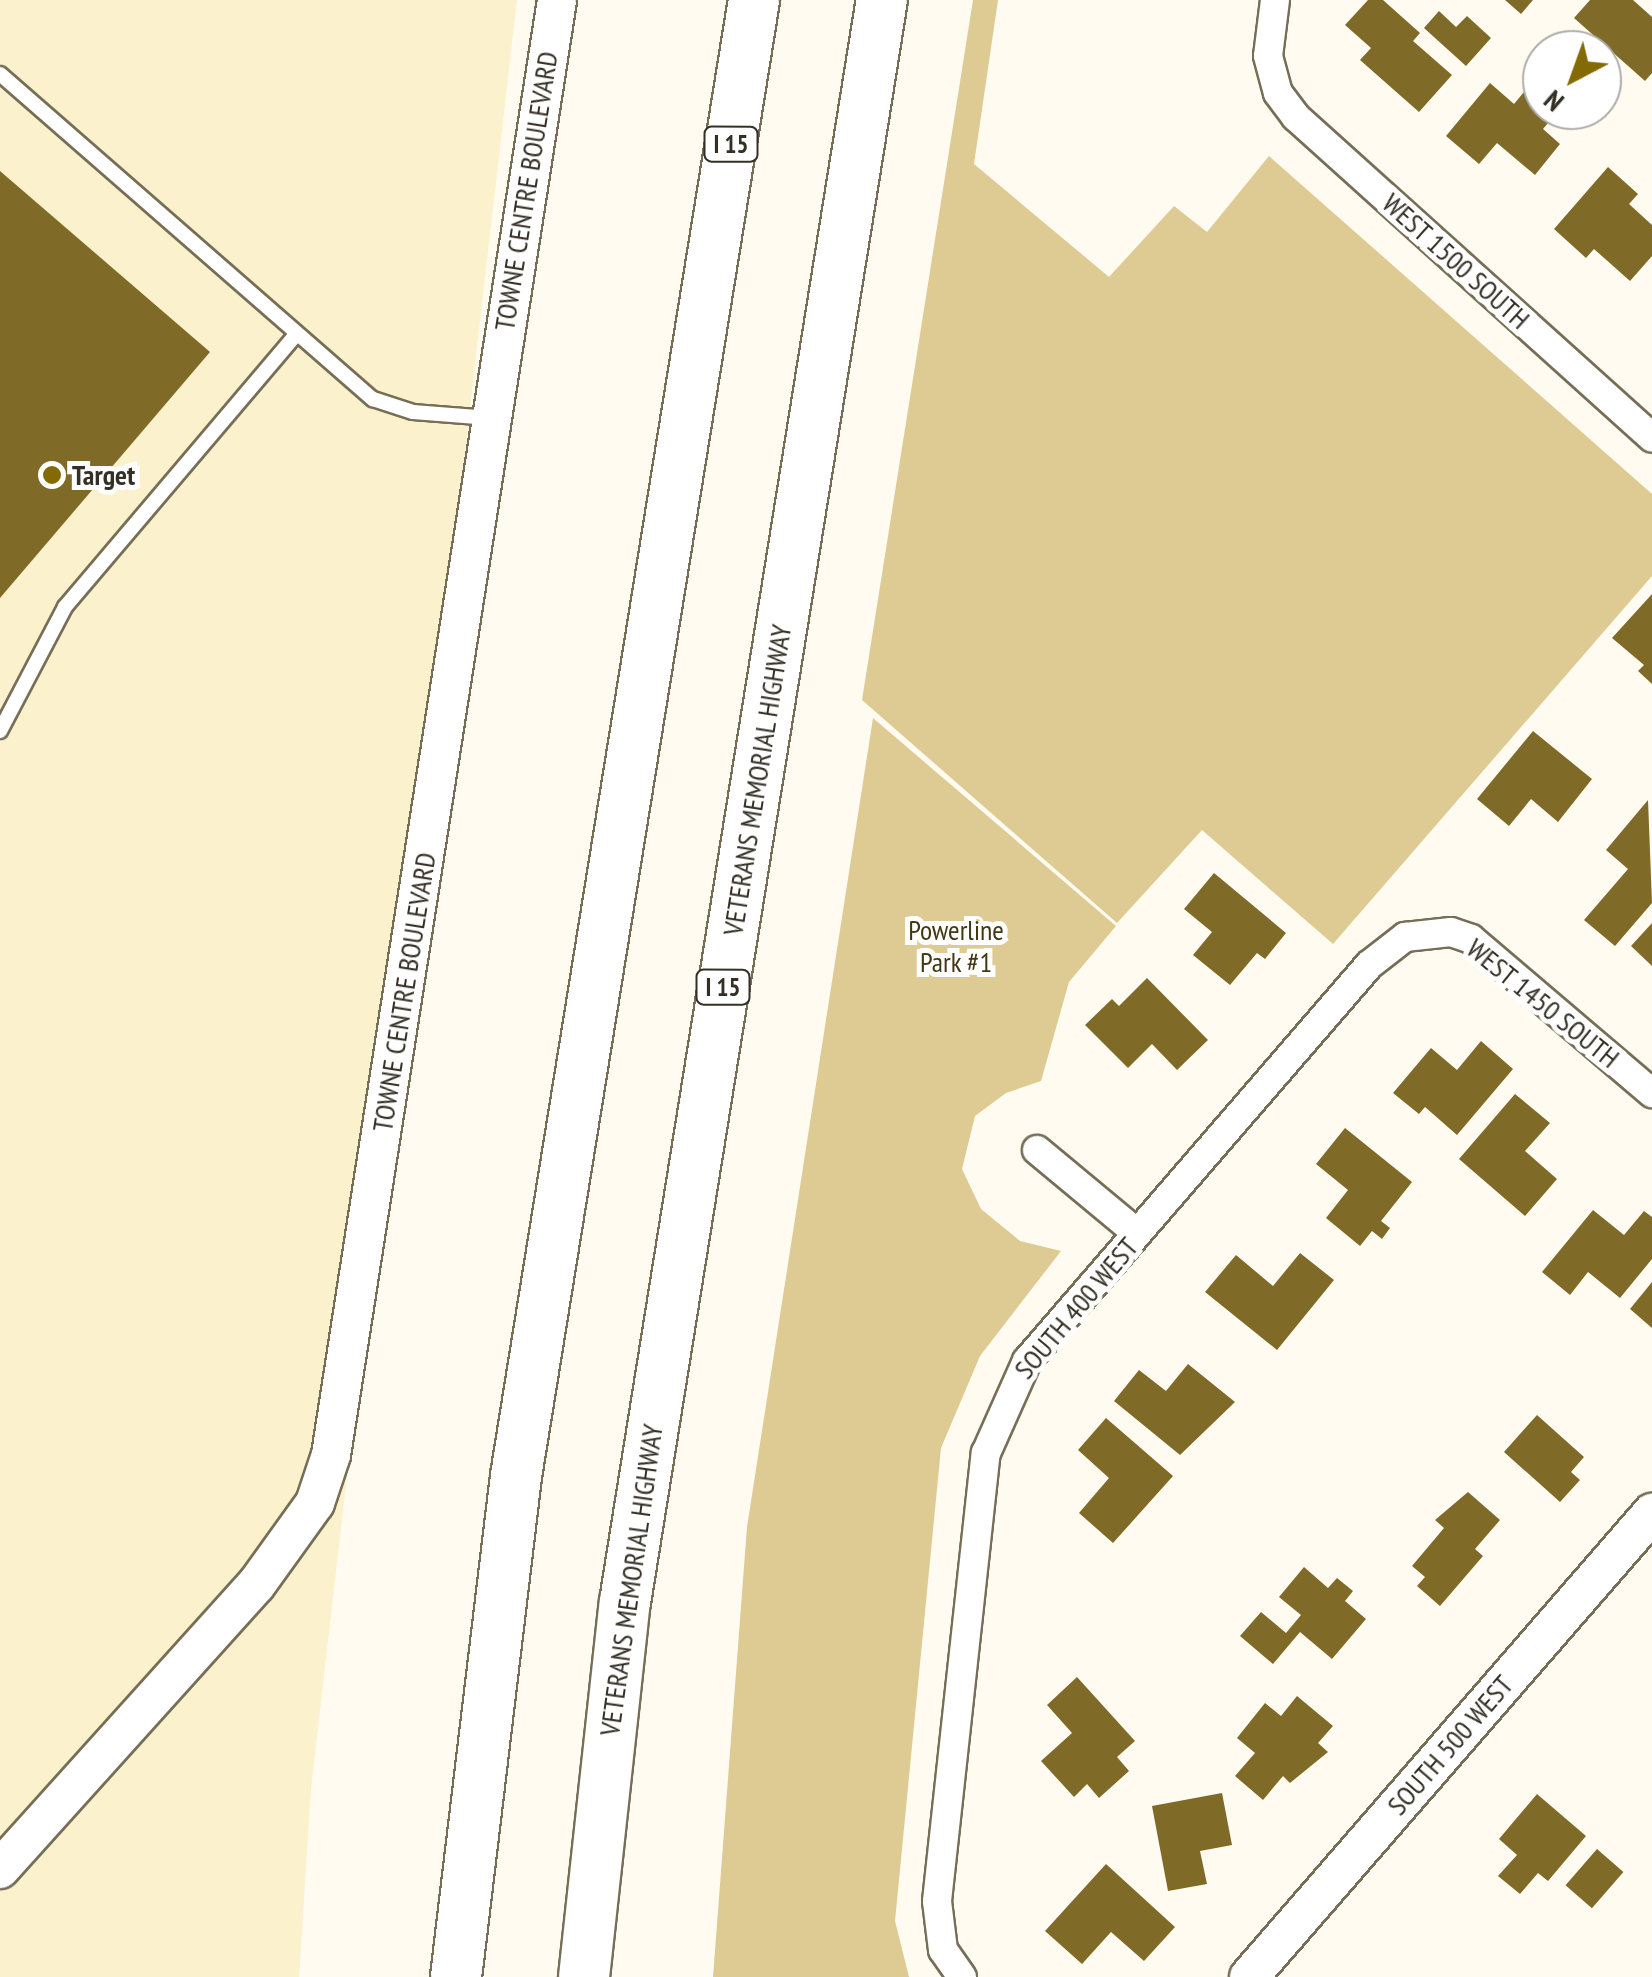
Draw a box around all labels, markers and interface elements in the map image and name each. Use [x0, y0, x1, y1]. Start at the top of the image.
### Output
north arrow [1522, 30, 1622, 130]
street label: TOWNE CENTRE BOULEVARD [487, 49, 565, 333]
text: N [1535, 83, 1571, 120]
road number: I 15 [704, 124, 758, 164]
street label: WEST 1500 SOUTH [1375, 186, 1537, 336]
place label: Target [72, 458, 135, 492]
marker: Target [41, 464, 63, 486]
street label: VETERANS MEMORIAL HIGHWAY [716, 622, 798, 938]
street label: TOWNE CENTRE BOULEVARD [365, 850, 443, 1134]
park label: Powerline Park #1 [908, 913, 1004, 979]
street label: WEST 1450 SOUTH [1460, 931, 1626, 1075]
road number: I 15 [696, 967, 750, 1007]
street label: SOUTH 400 WEST [1007, 1230, 1145, 1386]
street label: VETERANS MEMORIAL HIGHWAY [592, 1422, 670, 1738]
street label: SOUTH 500 WEST [1380, 1668, 1520, 1822]

